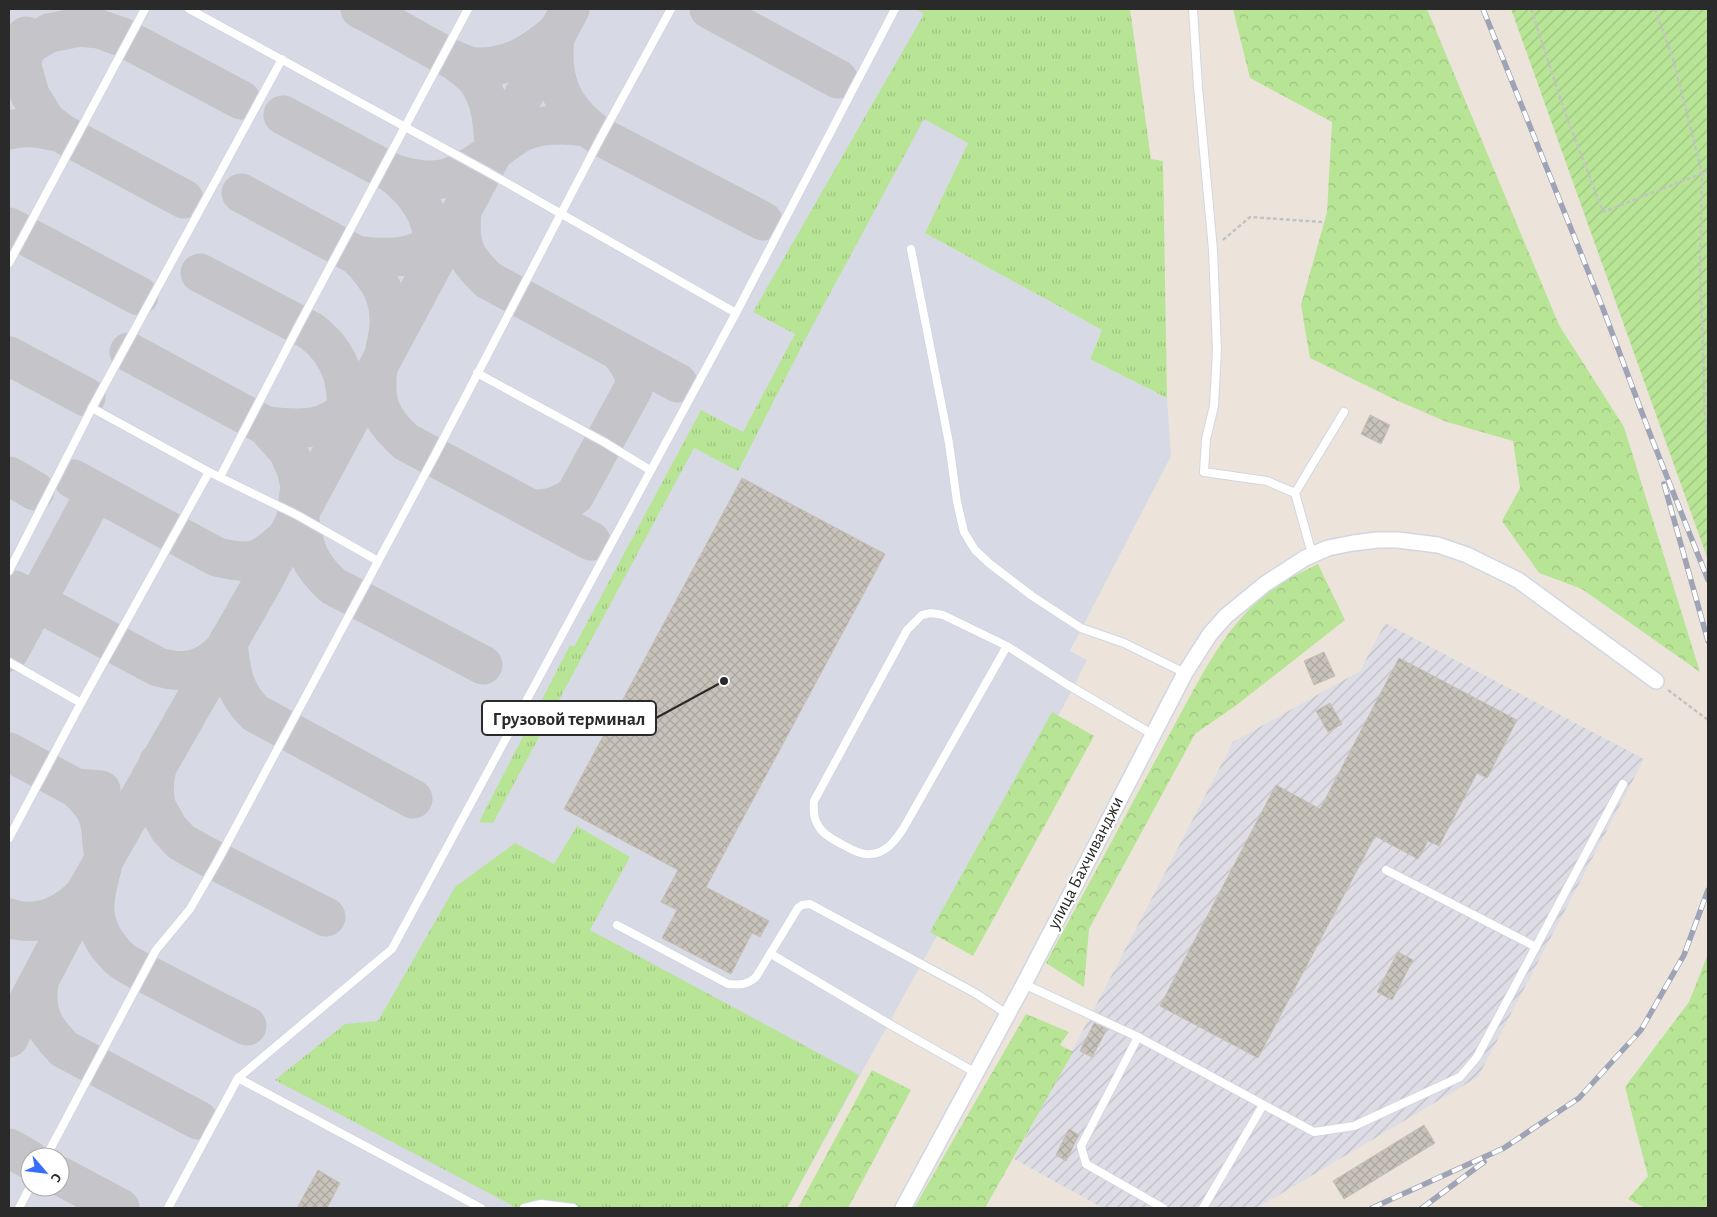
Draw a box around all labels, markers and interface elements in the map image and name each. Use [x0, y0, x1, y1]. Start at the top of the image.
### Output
callout: Грузовой терминал [482, 701, 656, 735]
text: Грузовой терминал [492, 710, 646, 729]
street label: улица Бахчиванджи [1044, 794, 1127, 933]
north arrow [20, 1147, 70, 1197]
text: С [47, 1171, 64, 1185]

